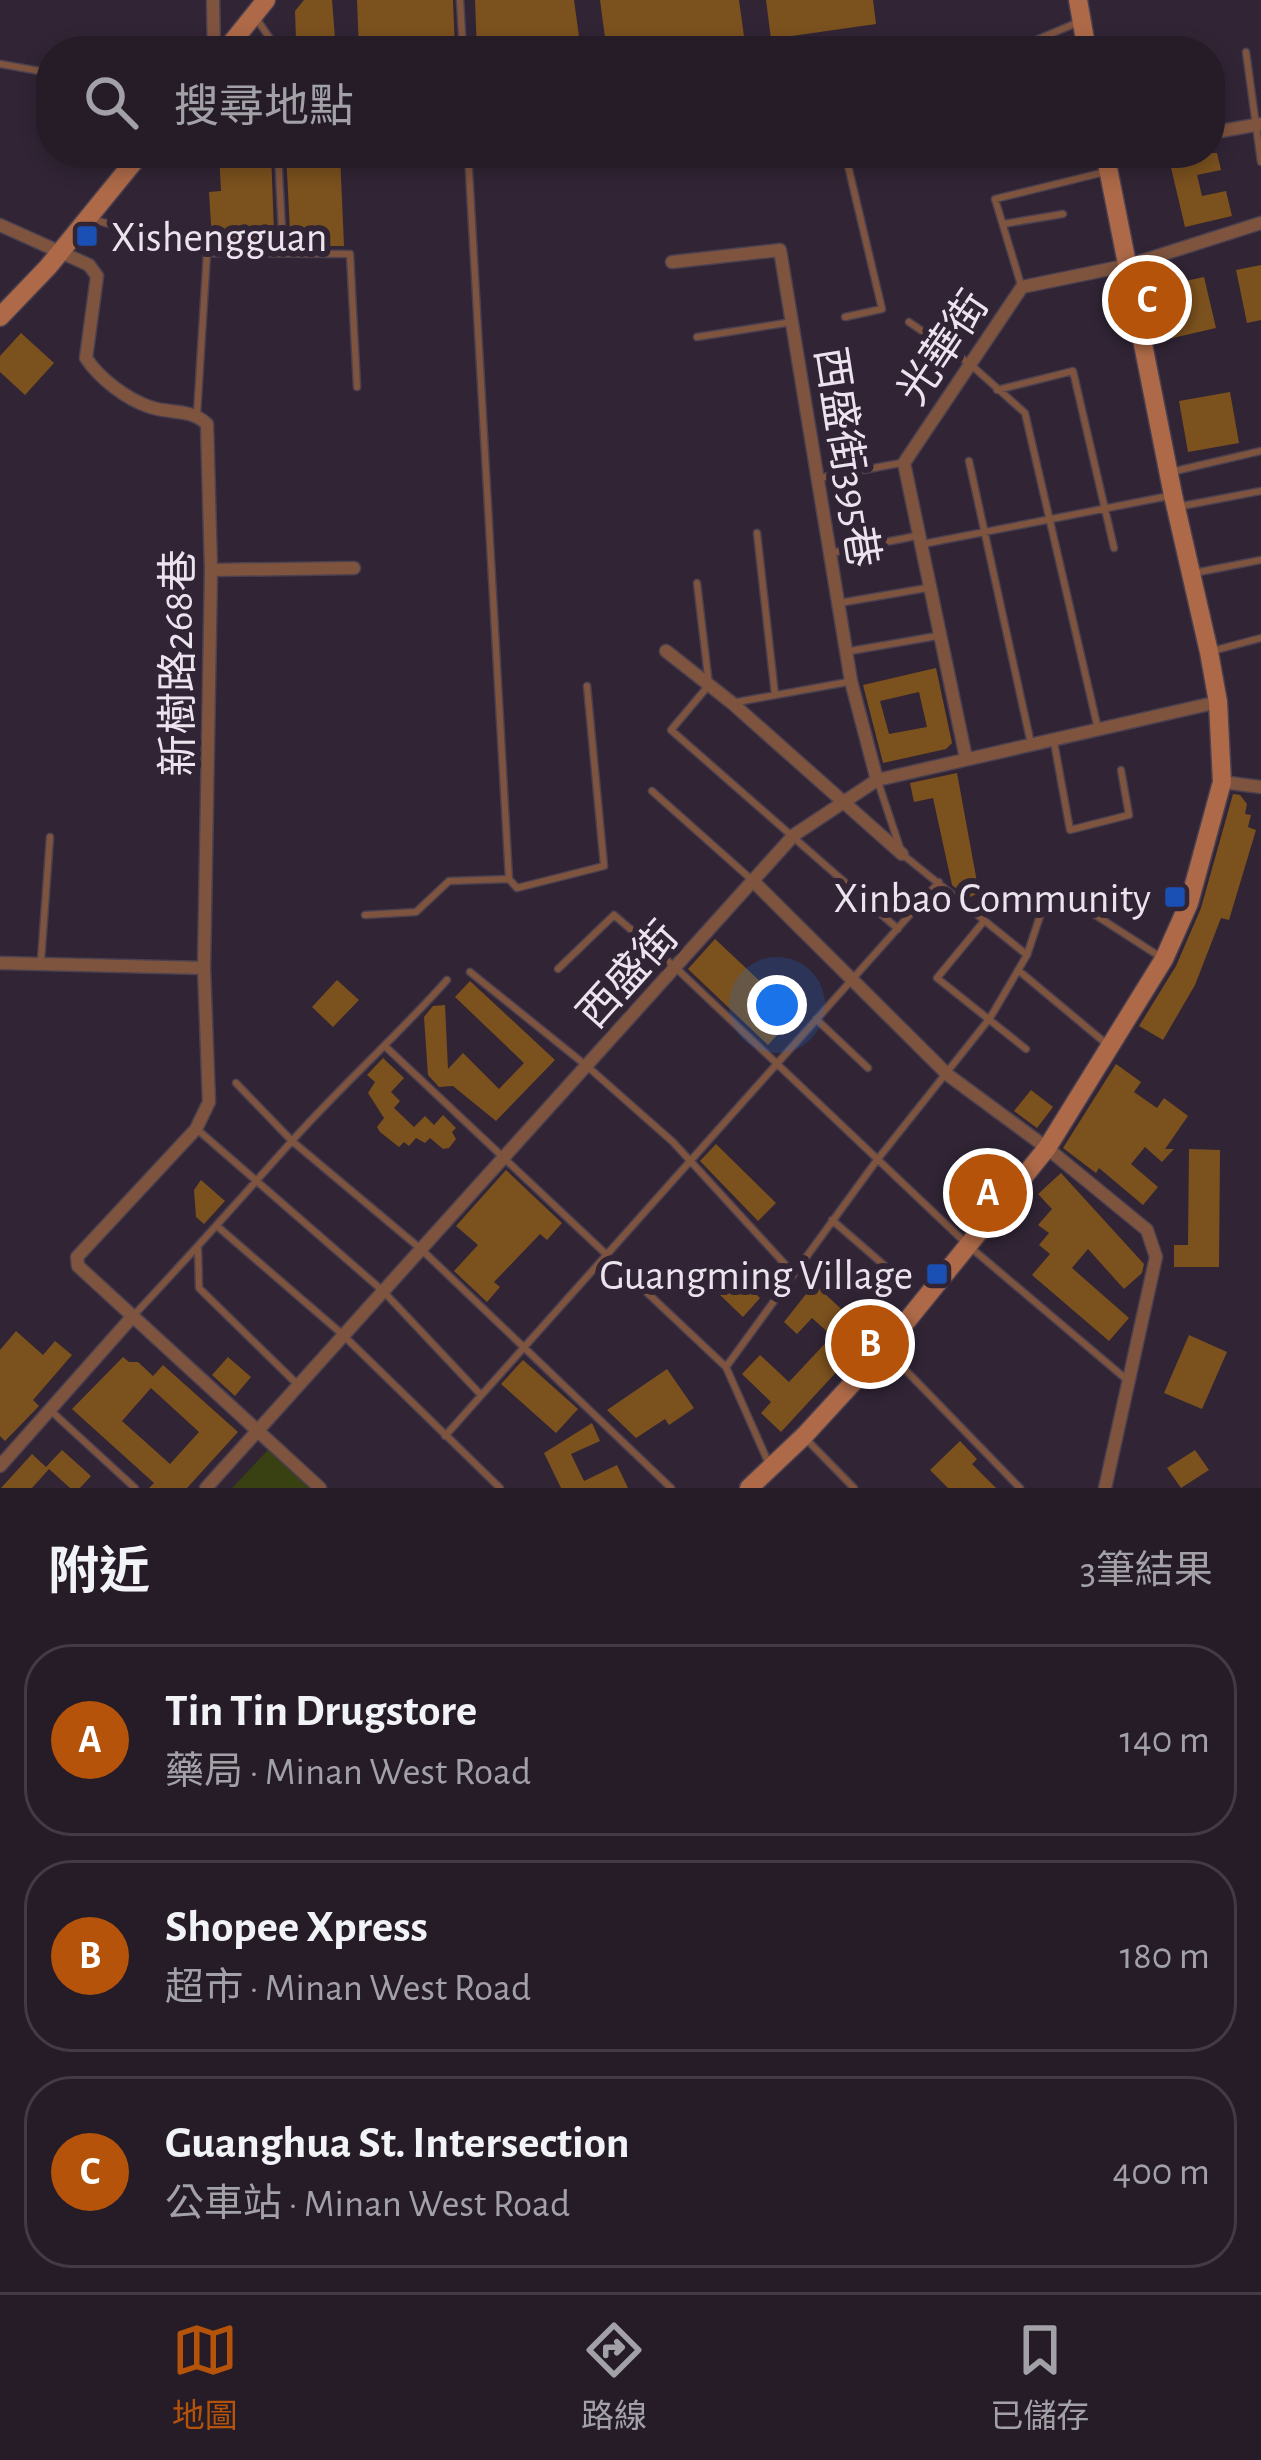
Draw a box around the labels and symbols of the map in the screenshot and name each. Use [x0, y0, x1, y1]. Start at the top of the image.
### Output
place label: Xishengguan [111, 217, 328, 259]
marker: Xishengguan [74, 223, 100, 249]
pin: C [1108, 255, 1186, 345]
street label: 光華街 [889, 283, 996, 412]
street label: 西盛街395巷 [808, 344, 886, 571]
street label: 新樹路268巷 [156, 550, 200, 776]
place label: Xinbao Community [834, 878, 1151, 920]
marker: Xinbao Community [1162, 884, 1188, 910]
street label: 西盛街 [569, 913, 686, 1036]
your location [747, 975, 807, 1035]
pin: A [949, 1148, 1027, 1238]
place label: Guangming Village [599, 1255, 913, 1297]
marker: Guangming Village [924, 1261, 950, 1287]
pin: B [831, 1299, 909, 1389]

